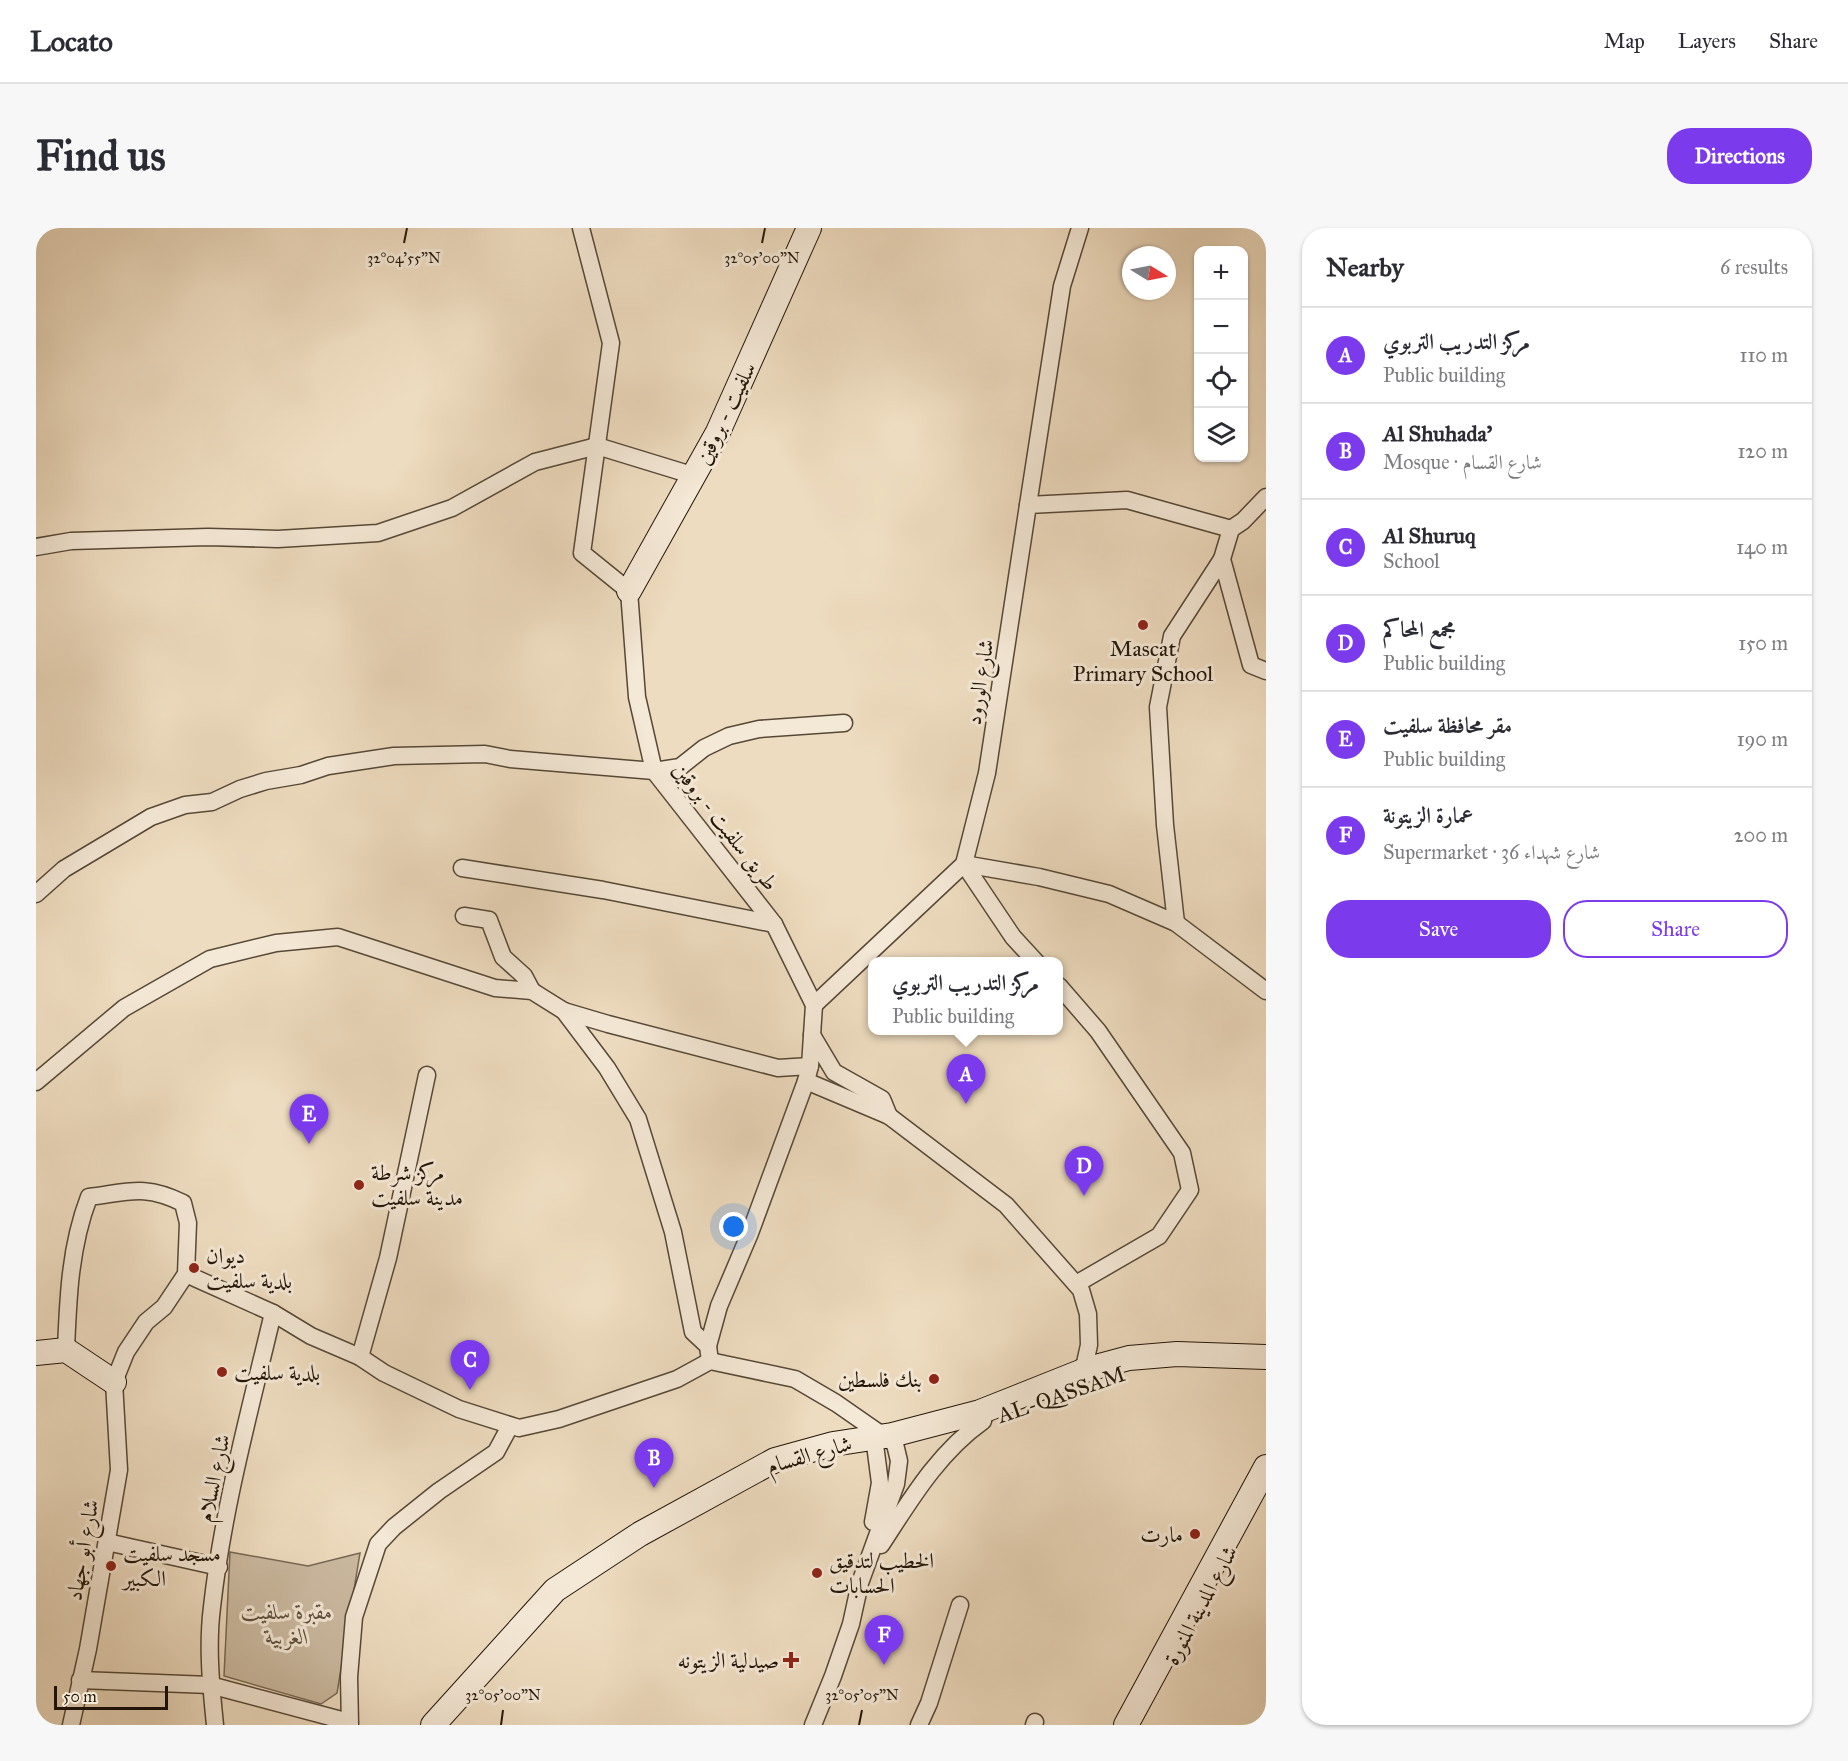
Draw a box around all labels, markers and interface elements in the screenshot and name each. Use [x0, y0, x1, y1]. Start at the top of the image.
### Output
text: Locato [30, 24, 113, 59]
text: Map [1604, 28, 1645, 54]
text: Layers [1678, 28, 1736, 54]
text: Share [1769, 28, 1818, 54]
button: Directions [1667, 128, 1812, 184]
text: Find us [36, 130, 166, 182]
north arrow [1122, 246, 1176, 300]
map controls [1194, 246, 1248, 462]
button: + [1194, 246, 1248, 300]
text: 32°04'55"N [367, 249, 441, 267]
text: 32°05'00"N [724, 249, 800, 267]
text: Nearby [1326, 251, 1404, 283]
text: 6 results [1720, 255, 1788, 279]
button: − [1194, 300, 1248, 354]
text: مركز التدريب التربوي [1383, 328, 1530, 355]
text: A [1339, 343, 1352, 367]
text: 110 m [1740, 343, 1788, 367]
button: locate [1194, 354, 1248, 408]
street label: سلفيت - بروقين [689, 357, 762, 469]
text: Public building [1383, 363, 1505, 387]
button: layers [1194, 408, 1248, 462]
text: Al Shuhada' [1383, 420, 1492, 447]
text: B [1339, 439, 1352, 463]
text: 120 m [1737, 439, 1788, 463]
text: Mosque · شارع القسام [1383, 450, 1542, 474]
text: Al Shuruq [1383, 522, 1476, 549]
text: C [1339, 535, 1352, 559]
text: 140 m [1736, 535, 1788, 559]
text: School [1383, 549, 1440, 573]
text: مجمع المحاكم [1383, 616, 1456, 643]
marker: Mascat Primary School [1136, 618, 1150, 632]
text: D [1338, 631, 1353, 655]
text: 150 m [1738, 631, 1788, 655]
place label: Mascat Primary School [1073, 635, 1213, 687]
street label: شارع الورود [959, 637, 1005, 728]
text: Public building [1383, 651, 1505, 675]
text: مقر محافظة سلفيت [1383, 712, 1512, 739]
text: E [1338, 727, 1353, 751]
text: 190 m [1737, 727, 1788, 751]
text: Public building [1383, 747, 1505, 771]
street label: طريق سلفيت - بروقين [666, 757, 784, 897]
text: عمارة الزيتونة [1383, 802, 1473, 829]
text: F [1339, 823, 1352, 847]
text: 200 m [1734, 823, 1788, 847]
text: Supermarket · شارع شهداء 36 [1383, 840, 1600, 864]
button: Save [1326, 900, 1551, 958]
button: Share [1563, 900, 1788, 958]
popup [868, 957, 1063, 1035]
text: مركز التدريب التربوي [892, 969, 1039, 996]
text: Public building [892, 1004, 1014, 1028]
pin: A [946, 1054, 986, 1104]
pin: E [290, 1094, 328, 1144]
pin: D [1064, 1146, 1104, 1196]
place label: مركز شرطة مدينة سلفيت [371, 1159, 463, 1211]
marker: مركز شرطة مدينة سلفيت [352, 1178, 366, 1192]
your location [719, 1212, 748, 1241]
place label: ديوان بلدية سلفيت [206, 1242, 292, 1294]
marker: ديوان بلدية سلفيت [187, 1261, 201, 1275]
pin: C [450, 1340, 490, 1390]
place label: بلدية سلفيت [234, 1359, 320, 1386]
street label: AL-QASSAM [993, 1360, 1129, 1429]
marker: بلدية سلفيت [215, 1365, 229, 1379]
place label: بنك فلسطين [838, 1366, 922, 1393]
marker: بنك فلسطين [927, 1372, 941, 1386]
street label: شارع القسام [763, 1429, 857, 1485]
street label: شارع السلام [191, 1432, 242, 1526]
pin: B [634, 1438, 674, 1488]
street label: شارع أبو جهاد [58, 1497, 110, 1604]
place label: مارت [1140, 1521, 1183, 1548]
marker: مارت [1188, 1527, 1202, 1541]
place label: مسجد سلفيت الكبير [121, 1540, 221, 1592]
street label: شارع المدينة المنورة [1158, 1541, 1248, 1672]
place label: الخطيب لتدقيق الحسابات [829, 1547, 934, 1599]
marker: مسجد سلفيت الكبير [104, 1559, 118, 1573]
marker: الخطيب لتدقيق الحسابات [810, 1566, 824, 1580]
park label: مقبرة سلفيت الغربية [241, 1598, 333, 1651]
pin: F [864, 1616, 904, 1665]
place label: صيدلية الزيتونه [678, 1647, 779, 1674]
marker: صيدلية الزيتونه [784, 1653, 798, 1667]
scale bar [54, 1683, 168, 1710]
text: 32°05'00"N [465, 1686, 541, 1704]
text: 32°05'05"N [825, 1686, 899, 1704]
text: 50 m [63, 1687, 97, 1706]

